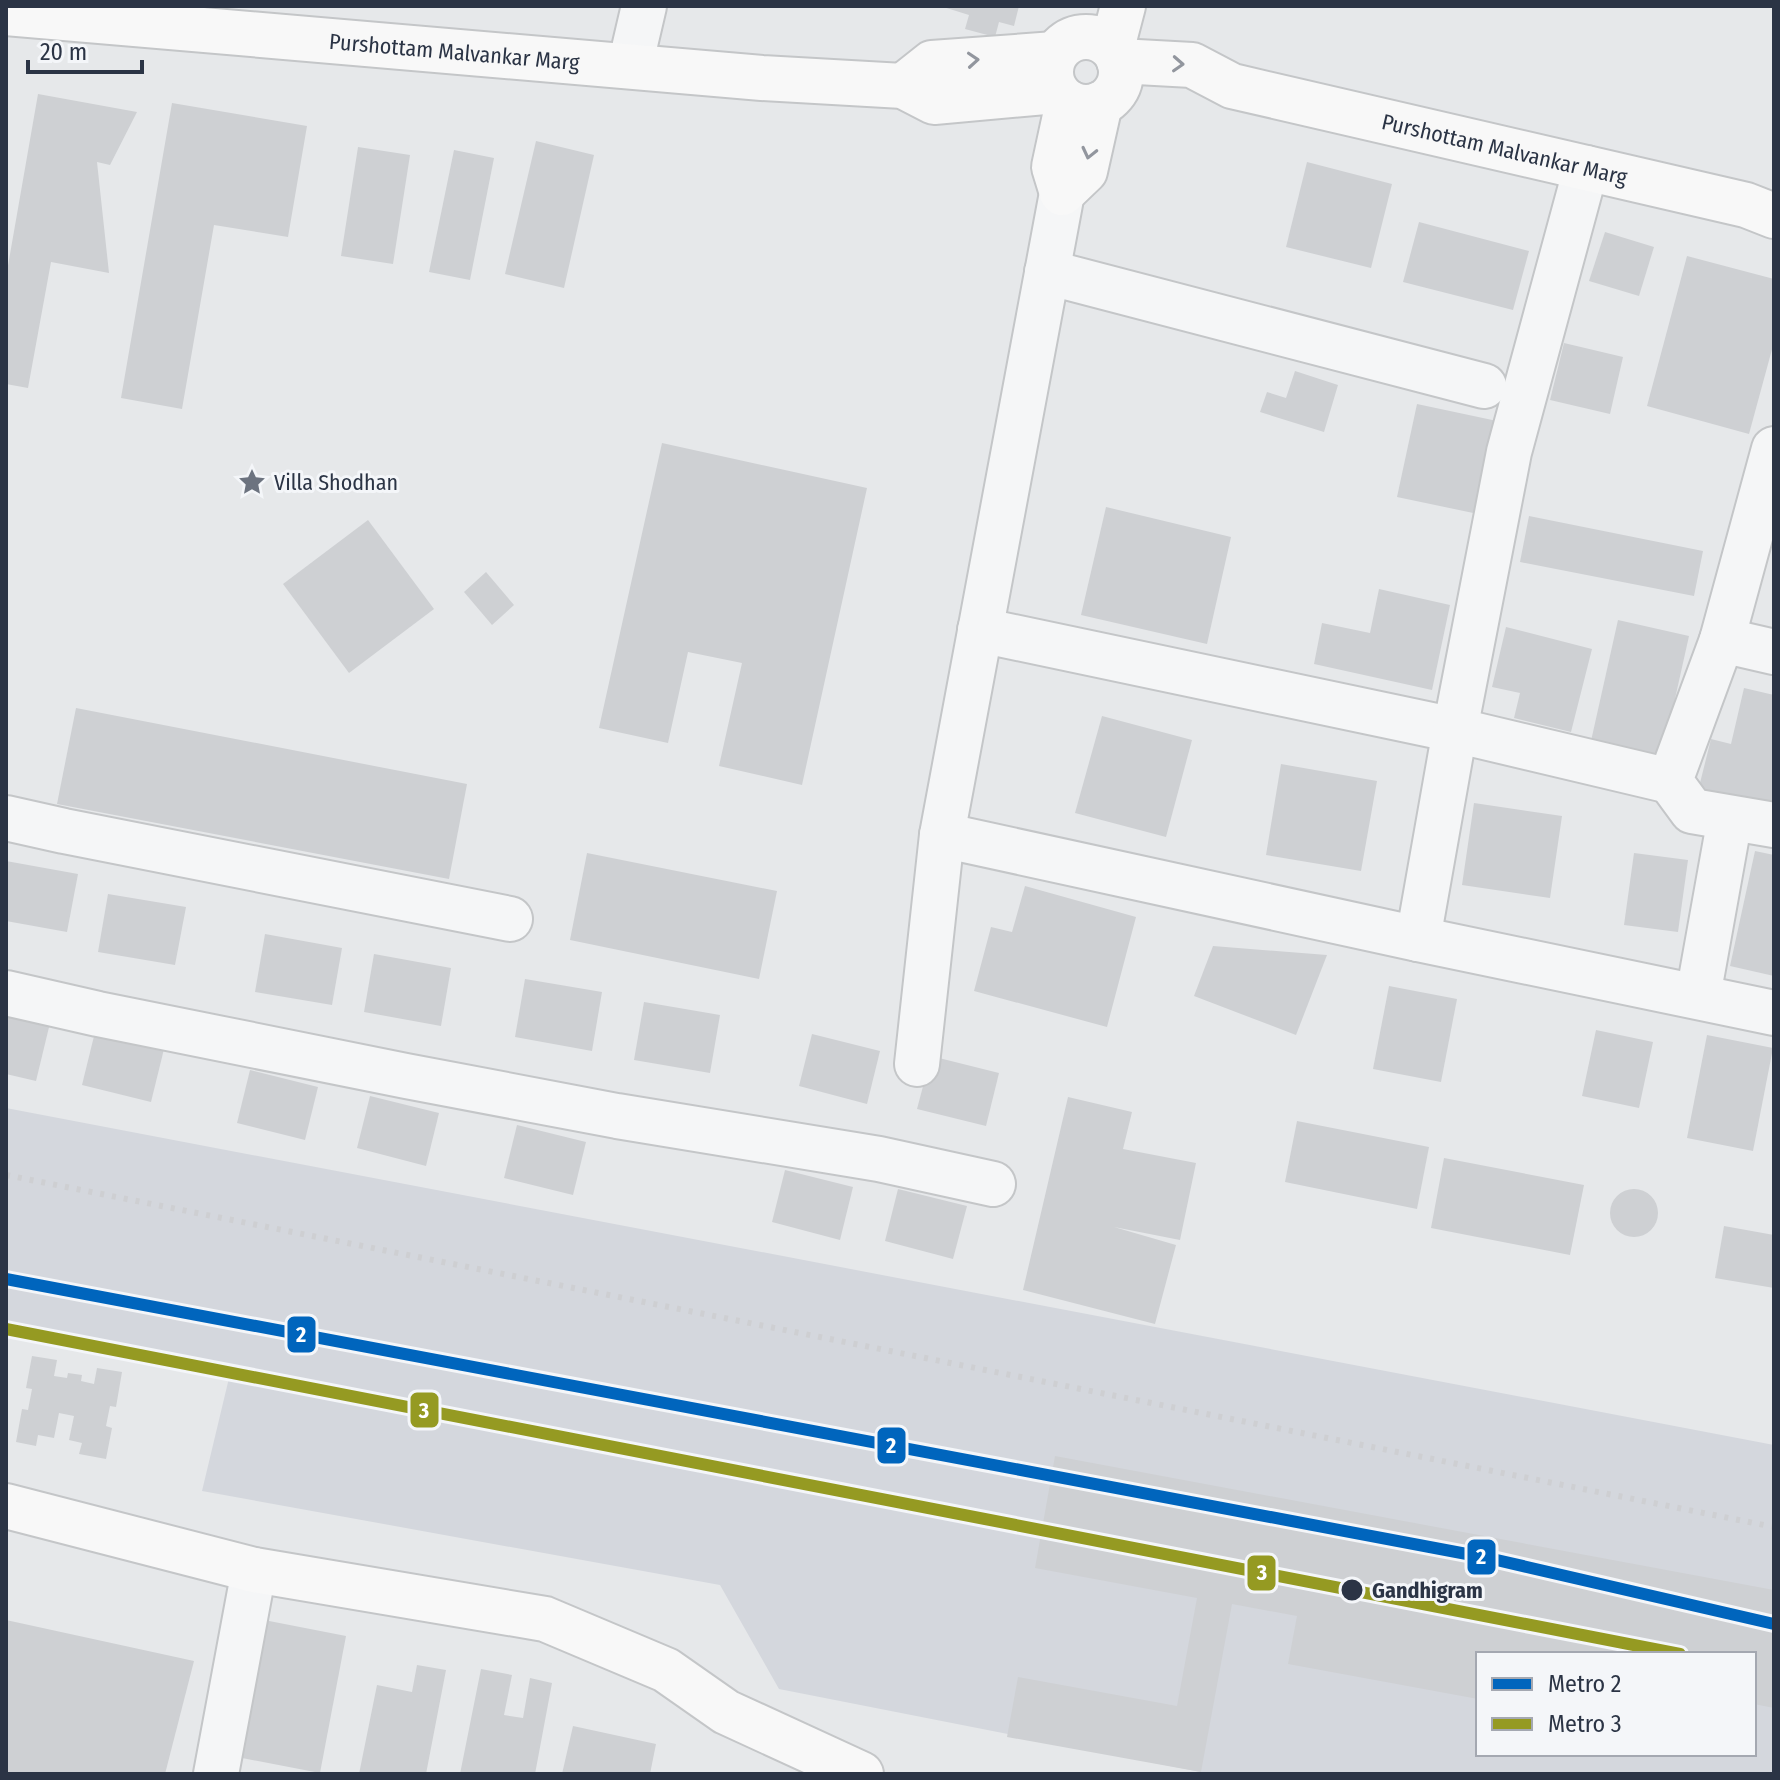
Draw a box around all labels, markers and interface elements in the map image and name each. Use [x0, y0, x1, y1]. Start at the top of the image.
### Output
scale bar [28, 24, 142, 74]
street label: Purshottam Malvankar Marg [328, 28, 581, 76]
text: 20 m [40, 38, 87, 66]
one-way arrow [967, 52, 980, 69]
one-way arrow [1172, 55, 1185, 72]
street label: Purshottam Malvankar Marg [1379, 108, 1630, 191]
one-way arrow [1081, 145, 1098, 159]
place icon: Villa Shodhan [237, 467, 267, 497]
place label: Villa Shodhan [274, 469, 398, 496]
line badge: 2 [286, 1315, 317, 1354]
text: 2 [295, 1321, 306, 1348]
line badge: 3 [409, 1391, 440, 1429]
text: 3 [418, 1397, 429, 1424]
line badge: 2 [876, 1426, 907, 1465]
text: 2 [885, 1432, 896, 1459]
line badge: 2 [1466, 1538, 1497, 1576]
text: 2 [1475, 1543, 1486, 1570]
line badge: 3 [1246, 1554, 1277, 1592]
text: 3 [1256, 1559, 1267, 1586]
marker: Gandhigram [1339, 1577, 1365, 1603]
place label: Gandhigram [1372, 1577, 1483, 1604]
legend [1476, 1652, 1756, 1756]
text: Metro 2 [1548, 1670, 1621, 1698]
text: Metro 3 [1548, 1710, 1622, 1738]

